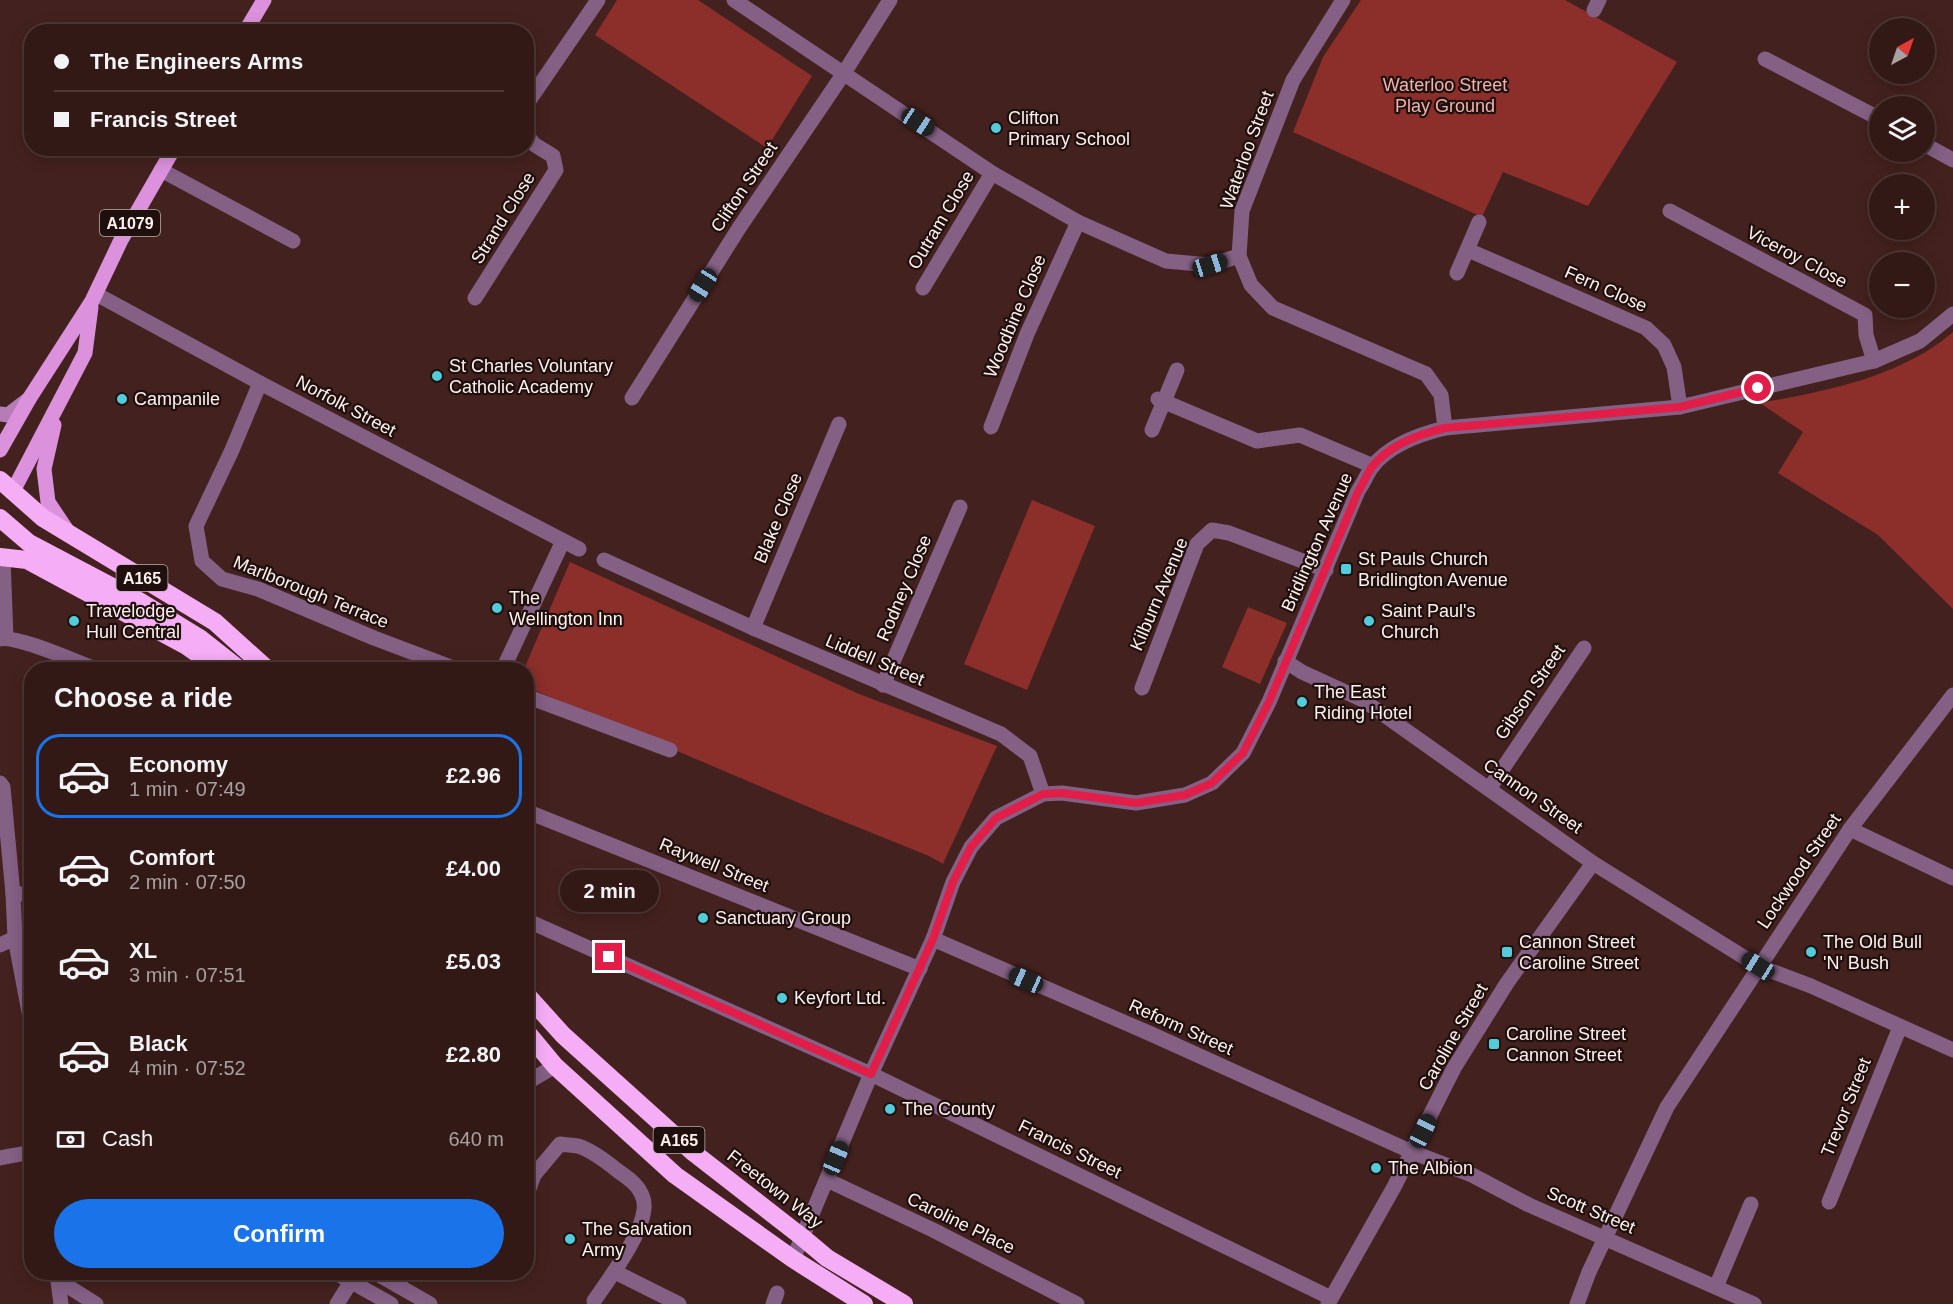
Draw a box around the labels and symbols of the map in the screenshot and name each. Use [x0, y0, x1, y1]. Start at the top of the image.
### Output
north arrow [1869, 18, 1935, 84]
park label: Waterloo Street Play Ground [1383, 75, 1507, 116]
street label: Waterloo Street [1216, 88, 1278, 212]
car [898, 105, 938, 139]
place label: Clifton Primary School [1008, 108, 1130, 149]
marker: Clifton Primary School [989, 121, 1003, 135]
street label: Clifton Street [707, 138, 781, 236]
street label: Outram Close [904, 167, 978, 273]
street label: Strand Close [467, 169, 539, 267]
road number: A1079 [100, 210, 160, 236]
street label: Viceroy Close [1743, 222, 1851, 292]
street label: Woodbine Close [980, 251, 1050, 381]
car [1190, 251, 1230, 279]
street label: Fern Close [1562, 262, 1650, 316]
car [686, 265, 720, 305]
place label: St Charles Voluntary Catholic Academy [449, 356, 613, 397]
marker: St Charles Voluntary Catholic Academy [430, 369, 444, 383]
street label: Norfolk Street [293, 371, 399, 441]
route start [1744, 374, 1771, 401]
place label: Campanile [134, 389, 220, 409]
marker: Campanile [115, 392, 129, 406]
street label: Blake Close [750, 470, 806, 566]
street label: Bridlington Avenue [1277, 470, 1357, 614]
street label: Rodney Close [873, 532, 935, 644]
street label: Kilburn Avenue [1126, 535, 1192, 653]
place label: St Pauls Church Bridlington Avenue [1358, 549, 1508, 590]
street label: Marlborough Terrace [230, 552, 392, 632]
marker: St Pauls Church Bridlington Avenue [1339, 562, 1353, 576]
road number: A165 [116, 565, 168, 591]
place label: The Wellington Inn [509, 588, 623, 629]
place label: Travelodge Hull Central [86, 601, 180, 642]
marker: The Wellington Inn [490, 601, 504, 615]
place label: Saint Paul's Church [1381, 601, 1476, 642]
marker: Travelodge Hull Central [67, 614, 81, 628]
marker: Saint Paul's Church [1362, 614, 1376, 628]
street label: Liddell Street [823, 630, 927, 690]
street label: Gibson Street [1491, 641, 1569, 743]
place label: The East Riding Hotel [1314, 682, 1412, 723]
marker: The East Riding Hotel [1295, 695, 1309, 709]
street label: Cannon Street [1480, 755, 1586, 837]
street label: Lockwood Street [1753, 810, 1845, 932]
street label: Raywell Street [656, 834, 772, 896]
callout: 2 min [560, 870, 658, 912]
place label: Sanctuary Group [715, 908, 851, 928]
marker: Sanctuary Group [696, 911, 710, 925]
place label: Cannon Street Caroline Street [1519, 932, 1639, 973]
place label: The Old Bull 'N' Bush [1823, 932, 1922, 973]
route end [595, 943, 622, 970]
marker: Cannon Street Caroline Street [1500, 945, 1514, 959]
marker: The Old Bull 'N' Bush [1804, 945, 1818, 959]
car [1738, 949, 1778, 983]
car [1006, 964, 1046, 996]
street label: Caroline Street [1414, 980, 1492, 1094]
place label: Keyfort Ltd. [794, 988, 886, 1008]
marker: Keyfort Ltd. [775, 991, 789, 1005]
street label: Reform Street [1126, 995, 1236, 1059]
place label: Caroline Street Cannon Street [1506, 1024, 1626, 1065]
marker: Caroline Street Cannon Street [1487, 1037, 1501, 1051]
street label: Trevor Street [1817, 1055, 1875, 1159]
place label: The County [902, 1099, 995, 1119]
marker: The County [883, 1102, 897, 1116]
car [1407, 1111, 1439, 1151]
street label: Francis Street [1015, 1115, 1125, 1183]
road number: A165 [654, 1127, 704, 1153]
car [821, 1138, 851, 1178]
street label: Freetown Way [723, 1146, 827, 1232]
place label: The Albion [1388, 1158, 1473, 1178]
marker: The Albion [1369, 1161, 1383, 1175]
street label: Scott Street [1544, 1182, 1638, 1238]
street label: Caroline Place [904, 1188, 1018, 1258]
place label: The Salvation Army [582, 1219, 692, 1260]
marker: The Salvation Army [563, 1232, 577, 1246]

